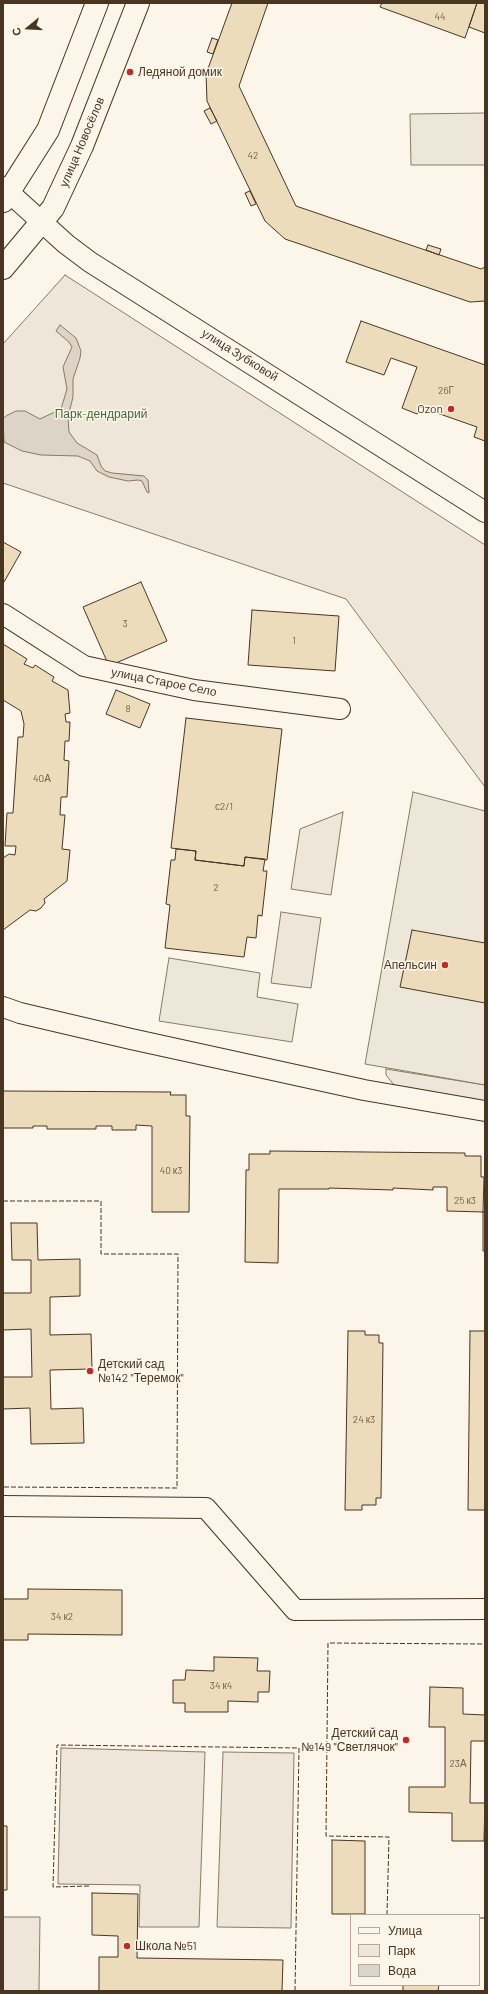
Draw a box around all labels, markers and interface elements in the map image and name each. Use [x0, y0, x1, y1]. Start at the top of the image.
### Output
north arrow [8, 8, 48, 48]
house number: 44 [434, 11, 446, 23]
text: С [9, 26, 24, 38]
place label: Ледяной домик [138, 65, 222, 79]
marker: Ледяной домик [125, 67, 135, 77]
street label: улица Новосёлов [57, 95, 107, 189]
house number: 42 [248, 150, 258, 162]
street label: улица Зубковой [199, 326, 281, 384]
house number: 26Г [438, 385, 454, 397]
place label: Ozon [417, 402, 443, 416]
marker: Ozon [446, 404, 456, 414]
park label: Парк-дендрарий [55, 407, 147, 421]
house number: 3 [122, 618, 128, 630]
house number: 1 [292, 635, 296, 647]
street label: улица Старое Село [110, 665, 218, 699]
house number: 8 [125, 703, 131, 715]
house number: 40А [33, 773, 51, 785]
house number: с2/1 [215, 801, 233, 813]
house number: 2 [213, 882, 219, 894]
place label: Апельсин [384, 958, 437, 972]
marker: Апельсин [440, 960, 450, 970]
house number: 40 к3 [160, 1165, 182, 1177]
house number: 25 к3 [454, 1195, 476, 1207]
place label: Детский сад №142 "Теремок" [98, 1357, 184, 1385]
marker: Детский сад №142 "Теремок" [85, 1366, 95, 1376]
house number: 24 к3 [353, 1414, 375, 1426]
house number: 34 к2 [51, 1611, 73, 1623]
house number: 34 к4 [210, 1680, 232, 1692]
place label: Детский сад №149 "Светлячок" [301, 1726, 398, 1754]
marker: Детский сад №149 "Светлячок" [401, 1735, 411, 1745]
house number: 23А [449, 1758, 467, 1770]
legend [350, 1914, 480, 1986]
text: Улица [388, 1923, 422, 1937]
place label: Школа №51 [135, 1939, 197, 1953]
marker: Школа №51 [122, 1941, 132, 1951]
text: Парк [388, 1943, 415, 1957]
text: Вода [388, 1963, 416, 1977]

